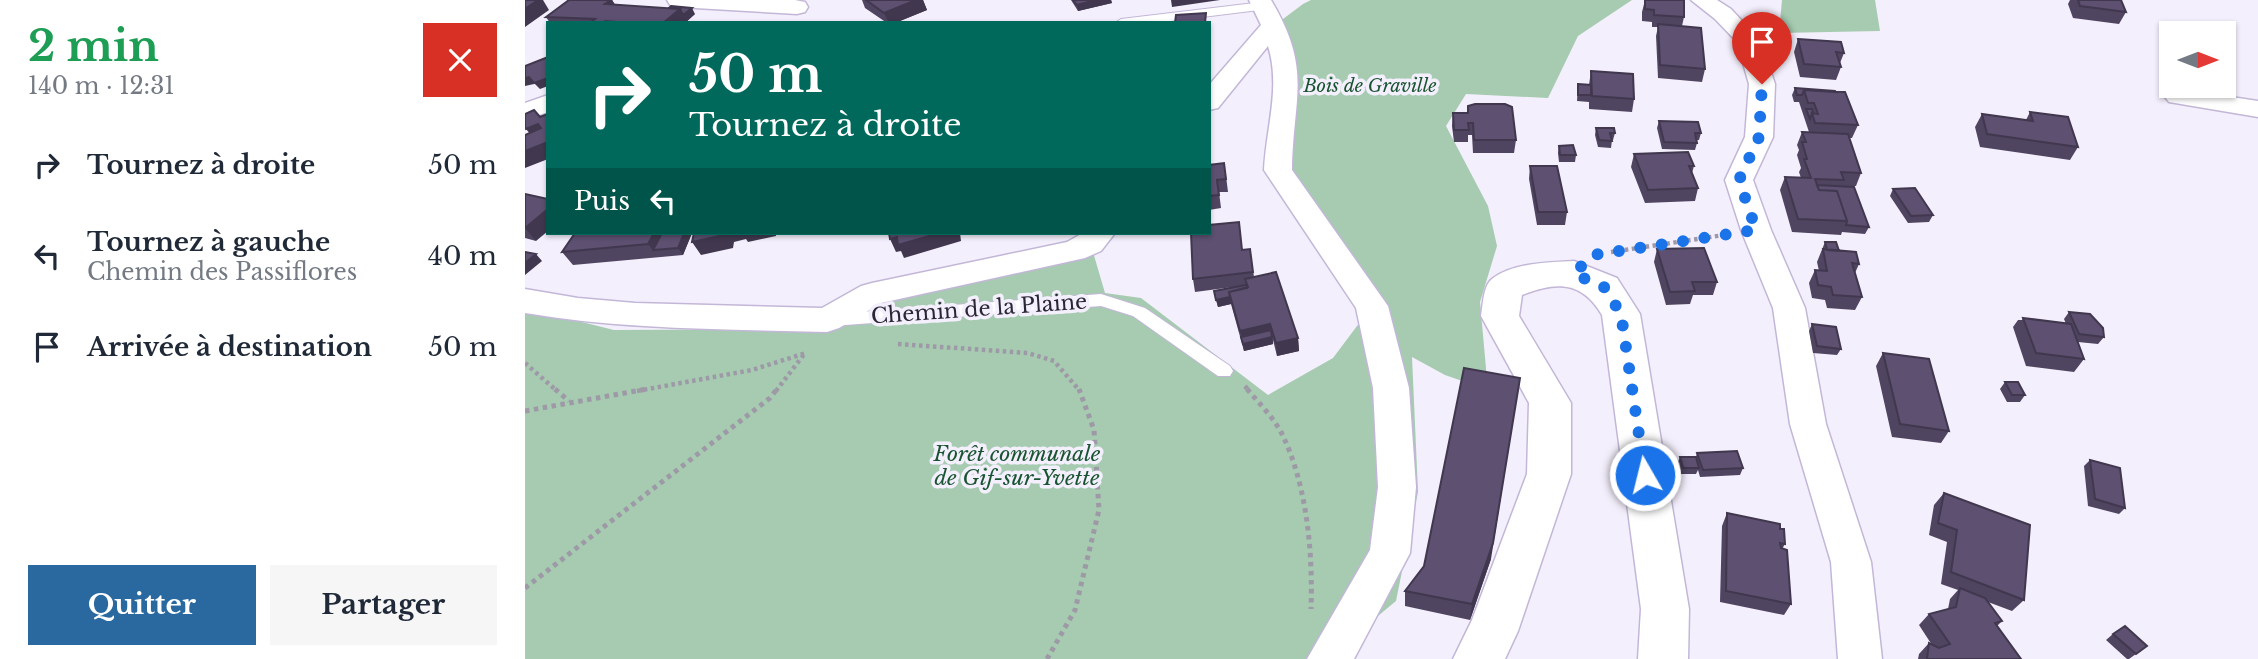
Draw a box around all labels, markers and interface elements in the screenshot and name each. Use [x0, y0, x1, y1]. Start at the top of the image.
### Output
pin [1732, 12.0, 1792, 84]
text: 2 min [28, 20, 159, 72]
north arrow [2159, 21, 2237, 98]
map controls [2159, 21, 2236, 98]
button: close [423, 23, 497, 97]
icon: arrive [1743, 23, 1781, 61]
text: 50 m [689, 44, 822, 105]
icon: right [574, 49, 665, 140]
text: 140 m · 12:31 [28, 72, 175, 100]
park label: Bois de Graville [1302, 75, 1437, 97]
text: Tournez à droite [689, 105, 962, 145]
icon: right [28, 146, 66, 184]
text: Tournez à droite [87, 149, 315, 181]
text: 50 m [428, 149, 497, 181]
icon: left [644, 182, 682, 220]
text: Puis [574, 185, 630, 217]
text: Tournez à gauche [87, 226, 330, 258]
icon: left [28, 237, 66, 275]
text: 40 m [428, 240, 497, 272]
text: Chemin des Passiflores [87, 258, 357, 286]
street label: Chemin de la Plaine [870, 288, 1088, 330]
icon: arrive [28, 328, 66, 366]
text: Arrivée à destination [87, 331, 372, 363]
text: 50 m [428, 331, 497, 363]
position arrow [1608, 438, 1682, 512]
park label: Forêt communale de Gif-sur-Yvette [933, 441, 1101, 491]
button: Quitter [28, 565, 256, 645]
button: Partager [270, 565, 497, 645]

